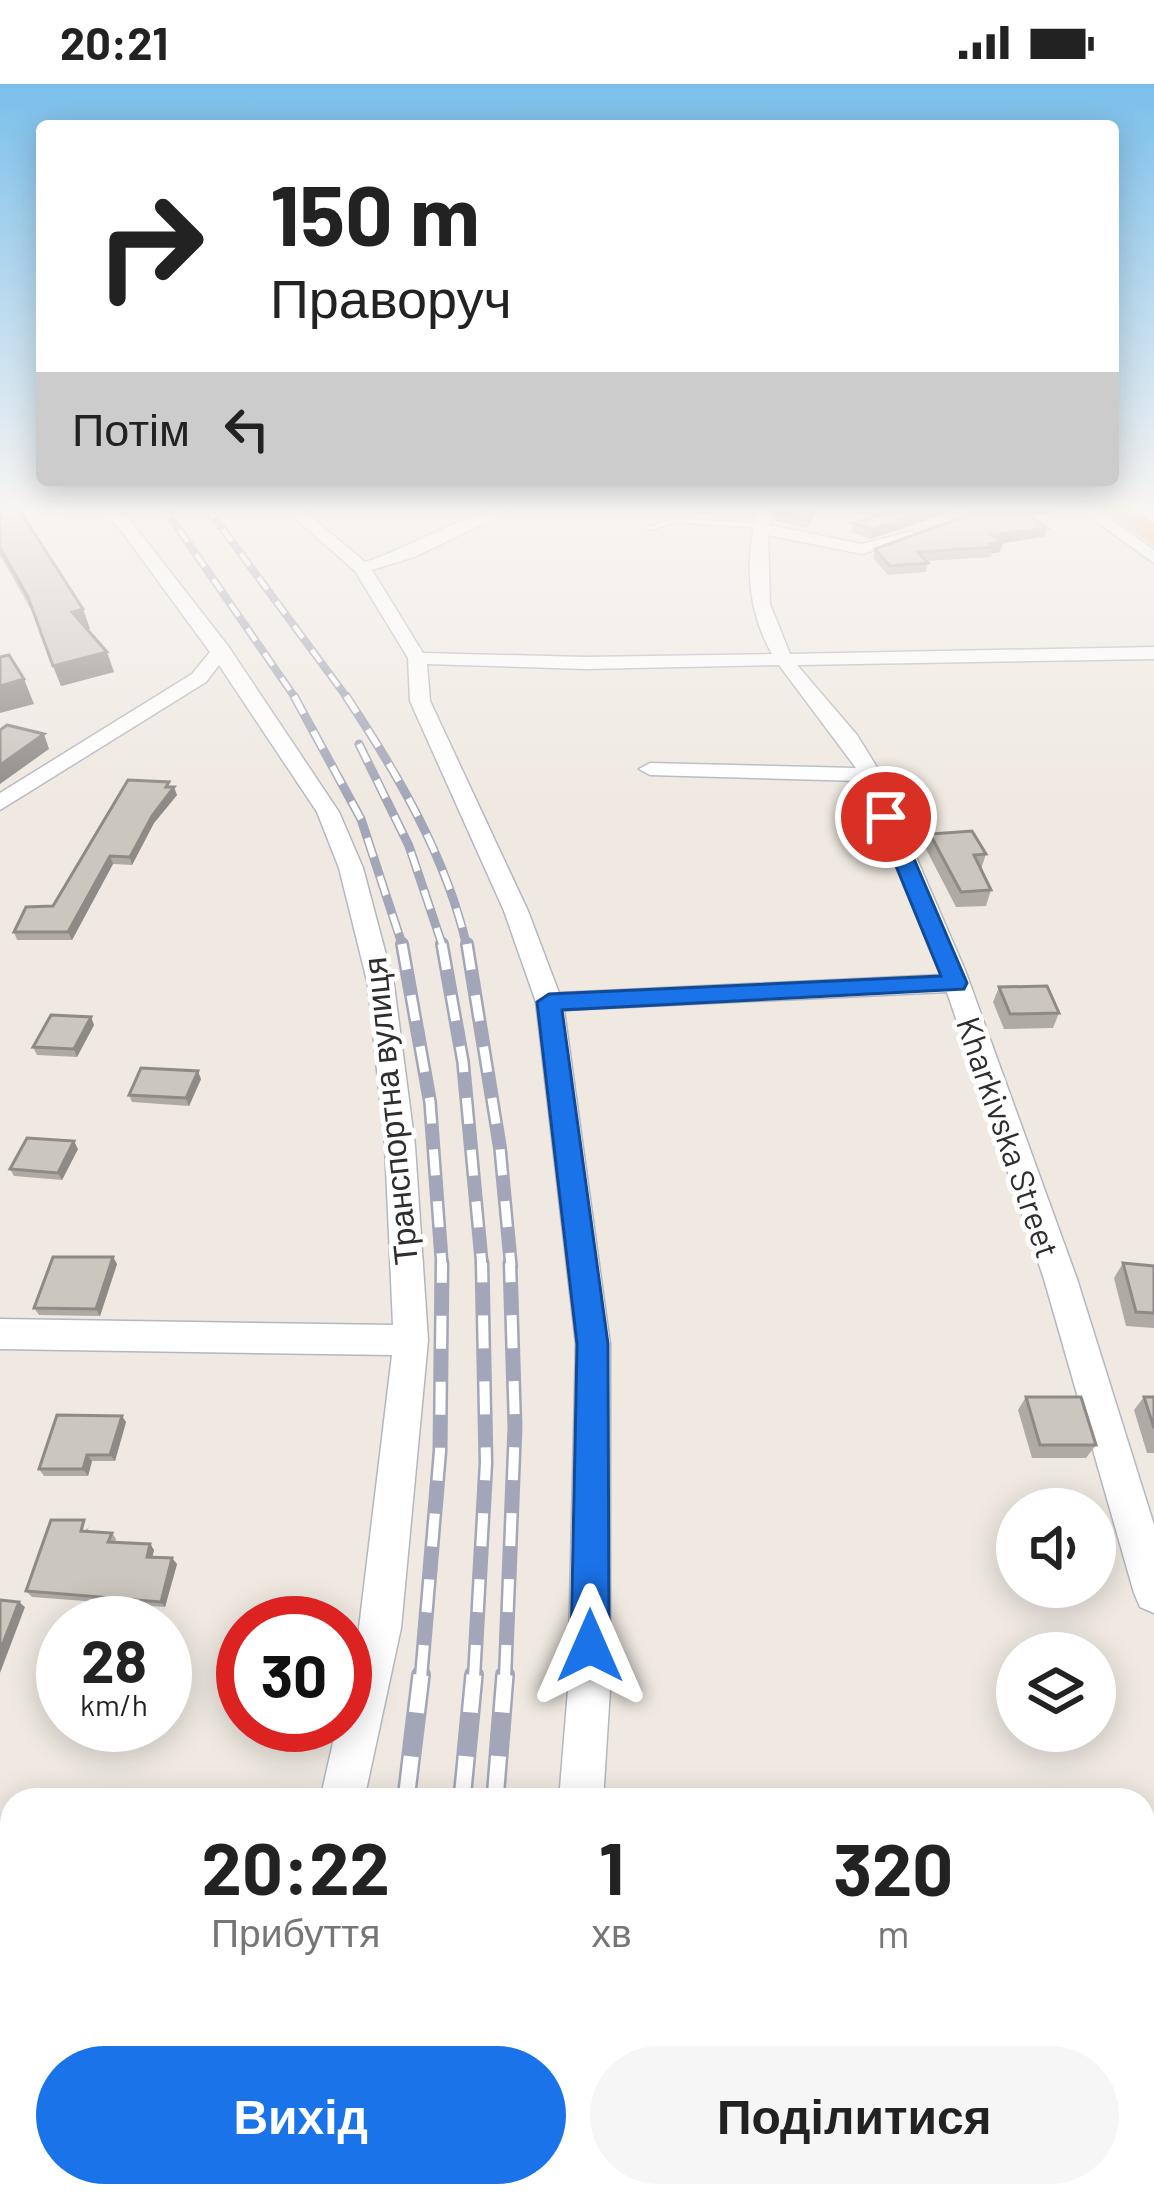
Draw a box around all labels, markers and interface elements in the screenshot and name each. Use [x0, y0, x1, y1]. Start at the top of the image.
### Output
text: 20:21 [60, 15, 168, 69]
text: 150 m [270, 162, 480, 263]
icon: right [72, 168, 228, 324]
text: Праворуч [270, 264, 512, 329]
icon: left [214, 396, 280, 462]
text: Потім [72, 401, 190, 455]
pin [835, 766, 937, 868]
icon: arrive [853, 784, 919, 850]
street label: Транспортна вулиця [353, 955, 425, 1267]
street label: Kharkivska Street [949, 1011, 1069, 1263]
map controls [996, 1488, 1116, 1752]
button: sound [996, 1488, 1116, 1608]
position arrow [527, 1583, 653, 1709]
speed limit sign: 30 [216, 1596, 372, 1752]
text: 28 [81, 1623, 147, 1695]
button: layers [996, 1632, 1116, 1752]
text: km/h [80, 1686, 148, 1722]
text: 20:22 [202, 1823, 390, 1909]
text: 1 [599, 1823, 624, 1909]
text: 320 [833, 1824, 953, 1910]
text: Прибуття [211, 1908, 380, 1955]
text: хв [591, 1908, 632, 1955]
text: m [877, 1909, 909, 1956]
button: Вихід [36, 2046, 566, 2184]
button: Поділитися [590, 2046, 1119, 2184]

